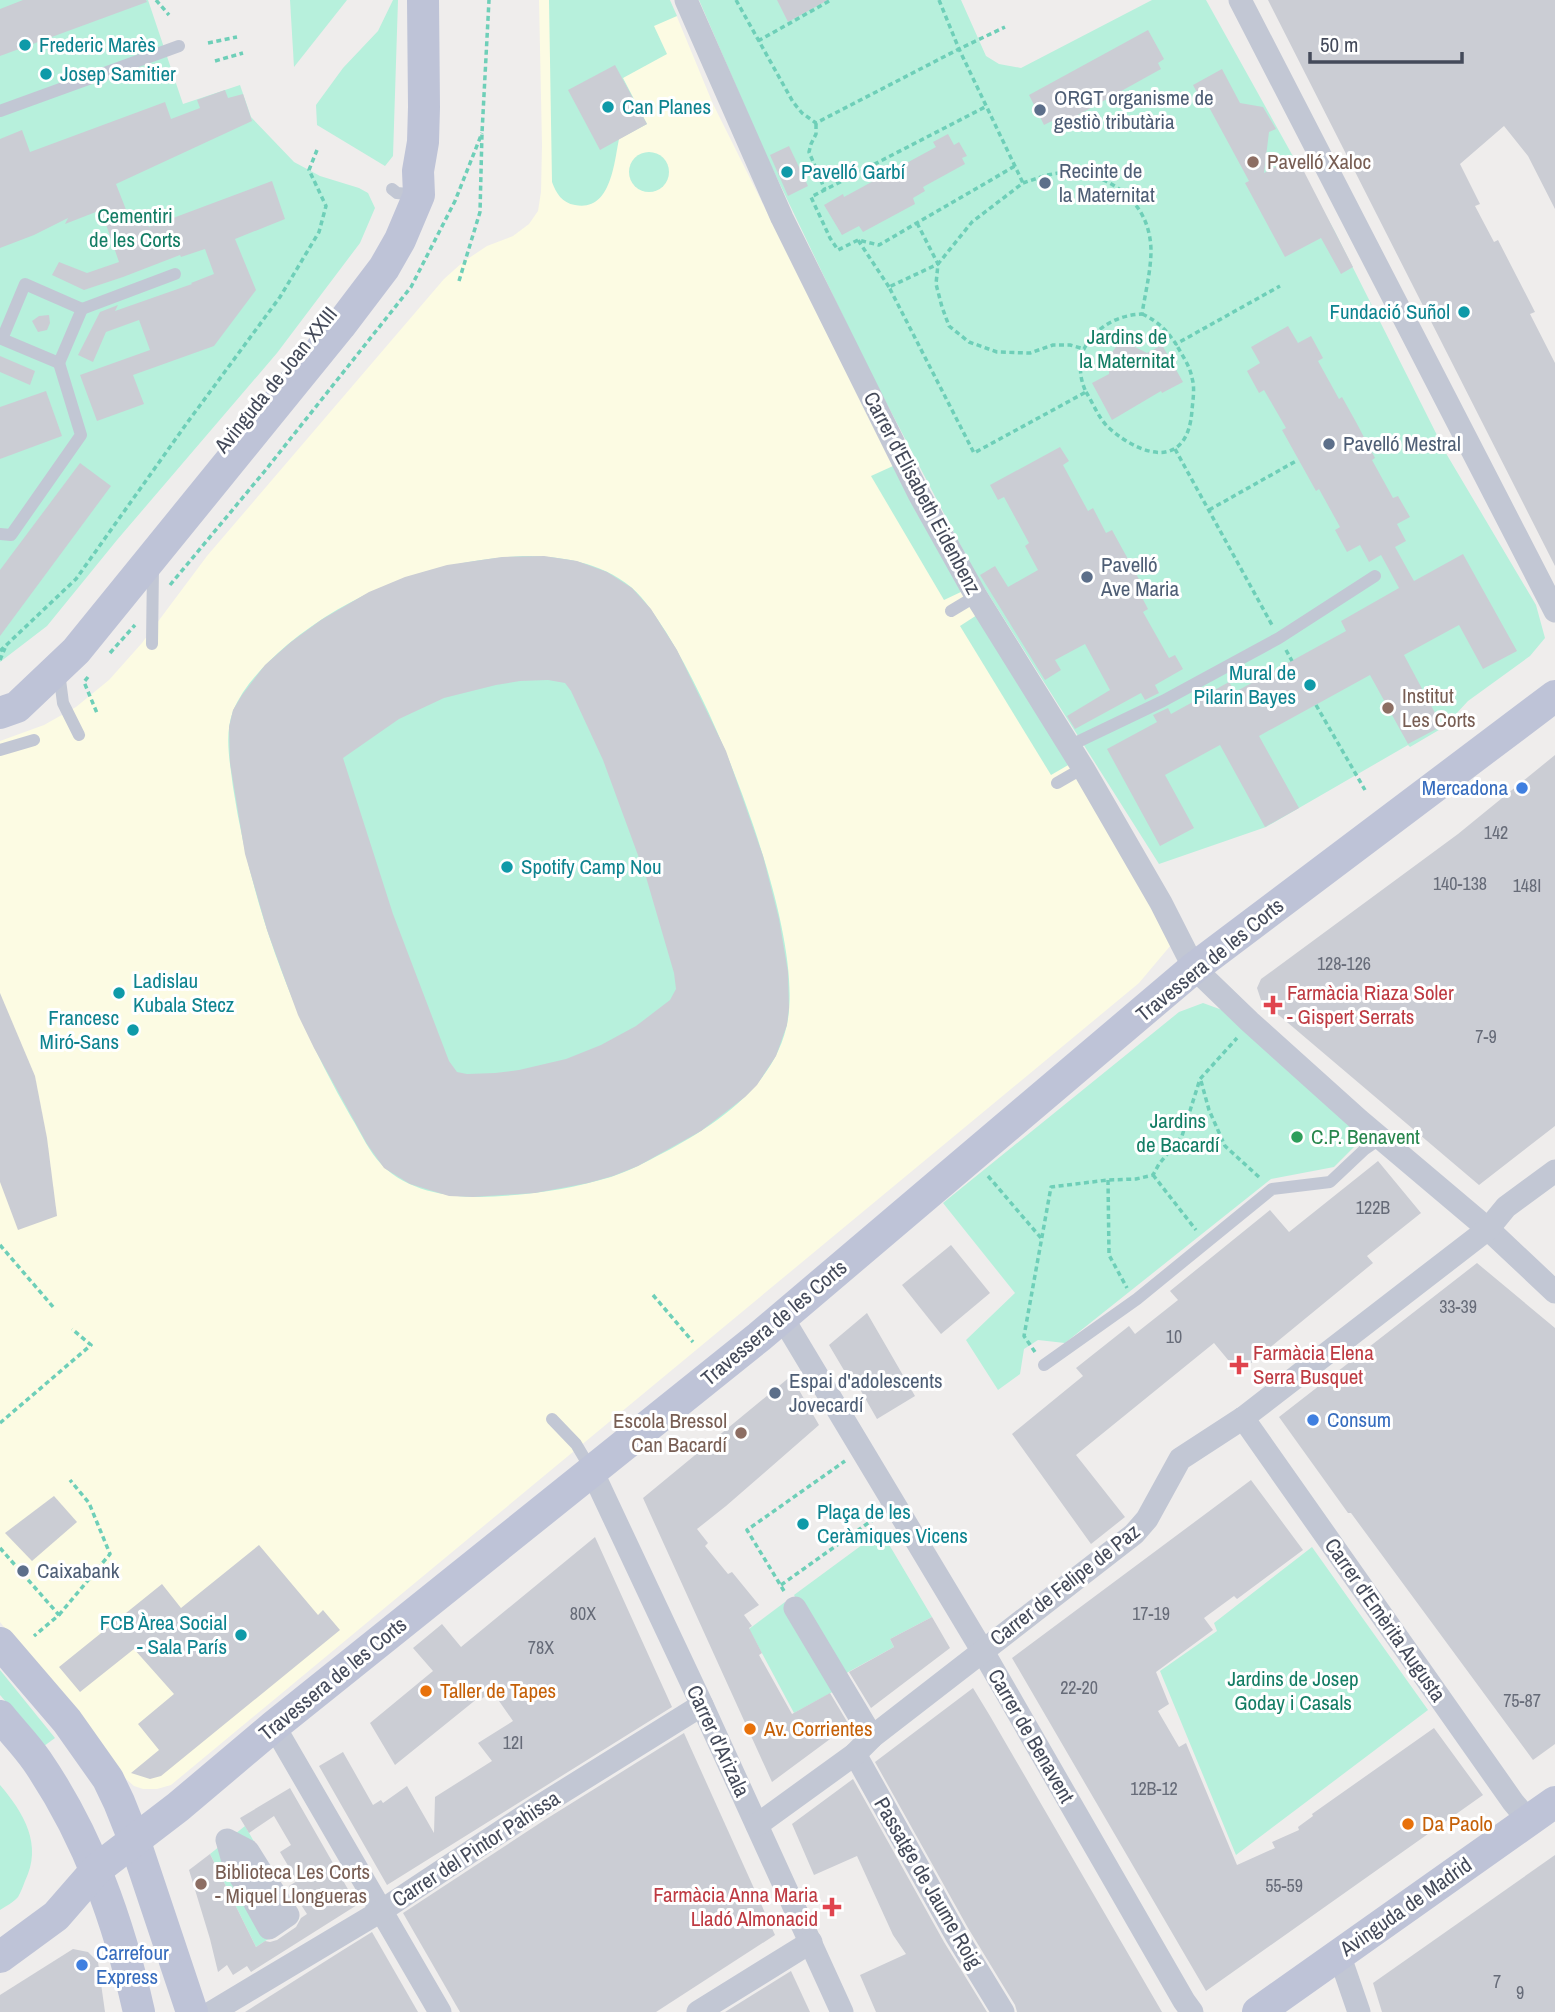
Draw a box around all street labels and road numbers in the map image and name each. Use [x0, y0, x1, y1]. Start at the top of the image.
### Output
street label: Avinguda de Joan XXIII [207, 300, 344, 460]
street label: Carrer d'Elisabeth Eidenbenz [857, 386, 988, 599]
street label: Travessera de les Corts [1130, 891, 1290, 1028]
street label: Travessera de les Corts [695, 1253, 853, 1392]
street label: Carrer de Felipe de Paz [984, 1517, 1146, 1652]
street label: Carrer d'Emèrita Augusta [1318, 1532, 1453, 1708]
street label: Travessera de les Corts [253, 1610, 413, 1747]
street label: Carrer de Benavent [981, 1663, 1082, 1808]
street label: Carrer d'Arizala [680, 1680, 757, 1802]
street label: Carrer del Pintor Pahissa [386, 1783, 565, 1914]
street label: Passatge de Jaume Roig [868, 1792, 990, 1974]
street label: Avinguda de Madrid [1333, 1850, 1477, 1963]

